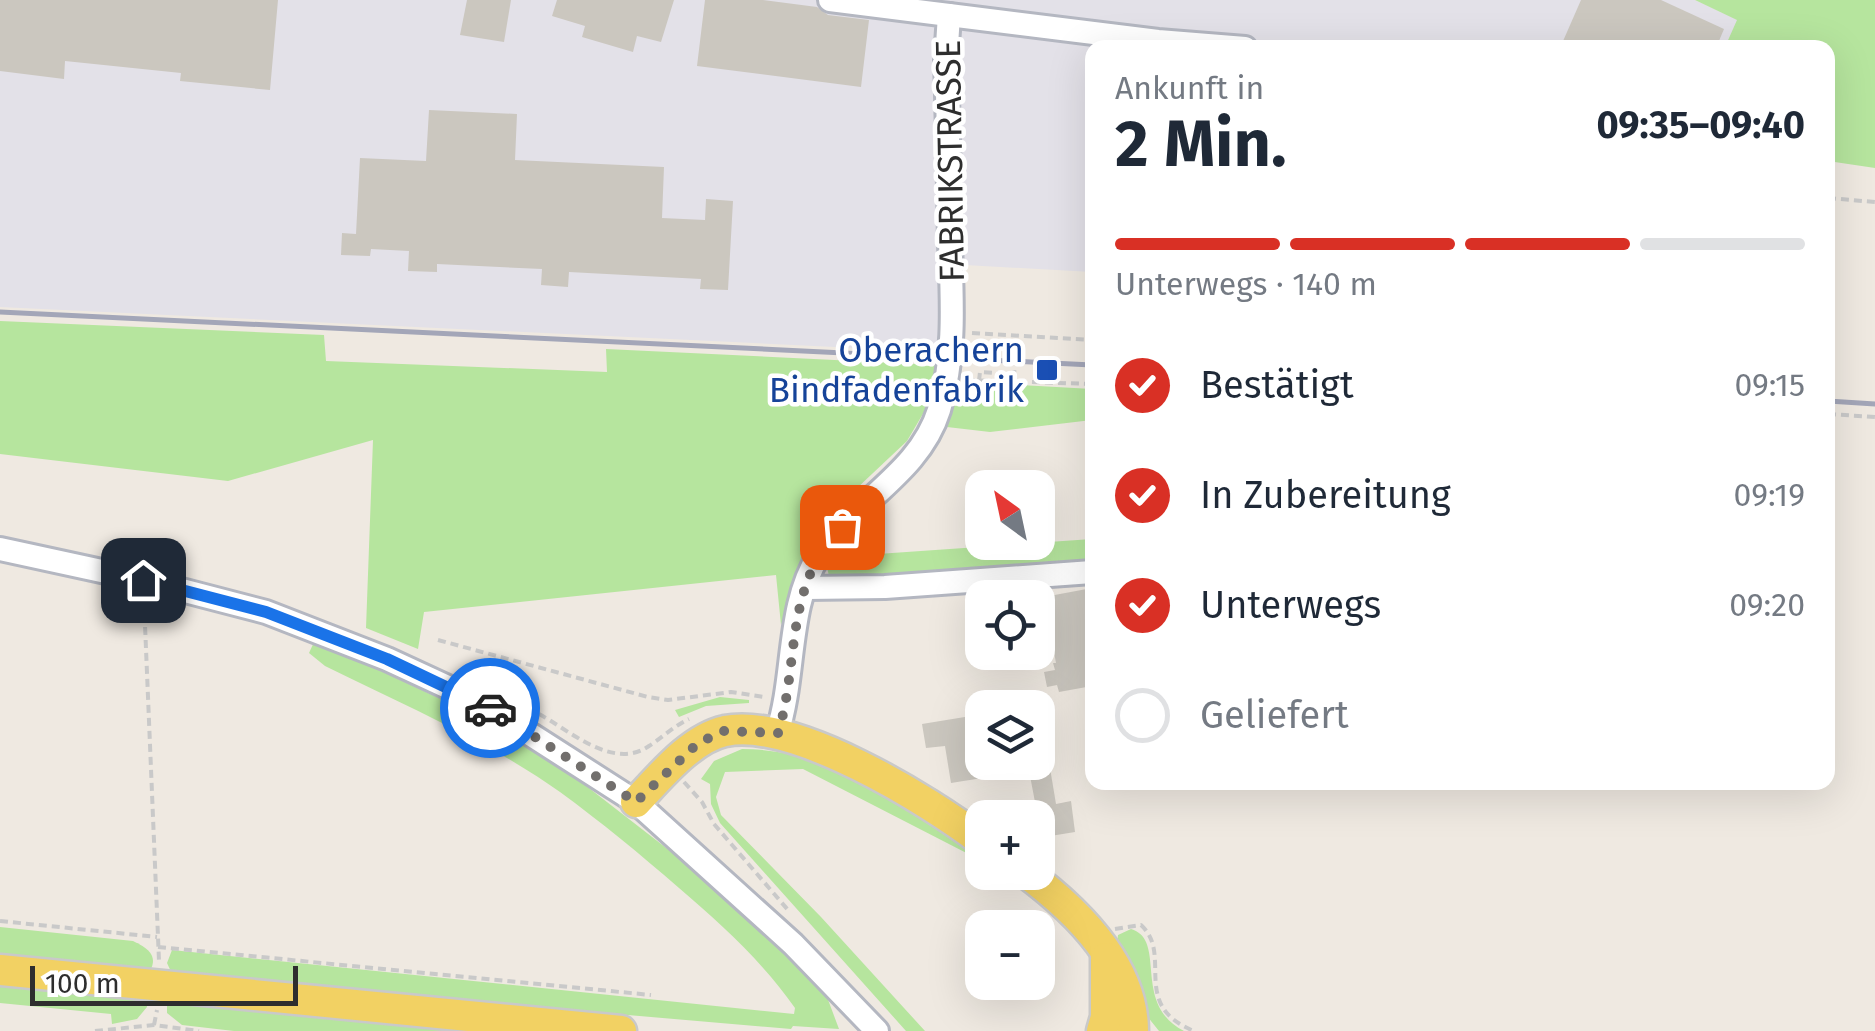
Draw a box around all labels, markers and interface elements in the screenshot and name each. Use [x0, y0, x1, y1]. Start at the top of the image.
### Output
street label: FABRIKSTRASSE [927, 39, 973, 283]
text: Ankunft in [1115, 69, 1264, 107]
text: 09:35–09:40 [1596, 102, 1805, 148]
text: 2 Min. [1115, 105, 1287, 183]
text: Unterwegs · 140 m [1115, 265, 1377, 303]
place label: Oberachern Bindfadenfabrik [769, 329, 1024, 411]
marker: Oberachern Bindfadenfabrik [1034, 357, 1060, 383]
icon: check [1115, 358, 1170, 413]
text: Bestätigt [1200, 362, 1354, 408]
text: 09:15 [1734, 366, 1805, 404]
icon: check [1115, 468, 1170, 523]
north arrow [965, 470, 1055, 560]
map controls [965, 470, 1055, 1000]
text: In Zubereitung [1200, 472, 1451, 518]
text: 09:19 [1734, 476, 1805, 514]
pin [800, 485, 885, 570]
icon: bag [815, 500, 870, 555]
pin [101, 538, 186, 623]
icon: home [116, 553, 171, 608]
icon: check [1115, 578, 1170, 633]
button: locate [965, 580, 1055, 670]
text: Unterwegs [1200, 582, 1381, 628]
text: 09:20 [1729, 586, 1805, 624]
courier [440, 658, 540, 758]
icon: car [463, 681, 518, 736]
button: layers [965, 690, 1055, 780]
text: Geliefert [1200, 692, 1349, 738]
button: + [965, 800, 1055, 890]
button: − [965, 910, 1055, 1000]
scale bar [30, 961, 298, 1006]
text: 100 m [45, 967, 120, 1000]

